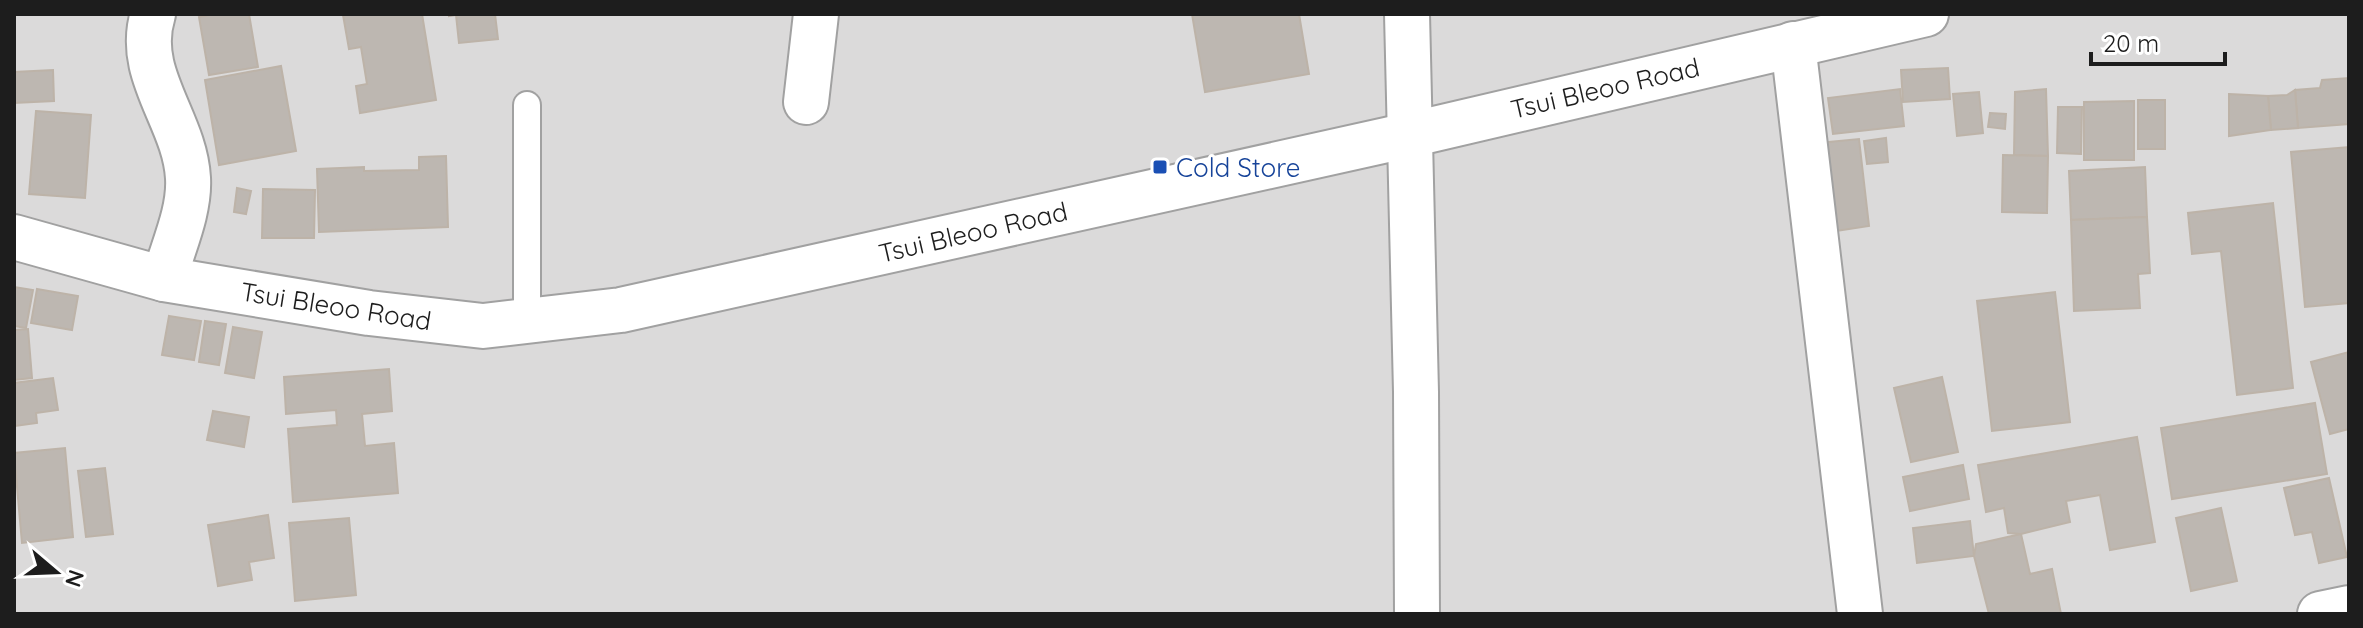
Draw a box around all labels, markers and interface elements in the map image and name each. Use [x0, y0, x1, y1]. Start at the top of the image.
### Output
scale bar [2091, 16, 2225, 66]
text: 20 m [2103, 28, 2159, 58]
street label: Tsui Bleoo Road [1507, 50, 1703, 126]
place label: Cold Store [1176, 151, 1300, 184]
marker: Cold Store [1151, 158, 1169, 176]
street label: Tsui Bleoo Road [875, 194, 1071, 270]
street label: Tsui Bleoo Road [238, 275, 434, 337]
north arrow [16, 532, 96, 612]
text: N [59, 566, 91, 591]

